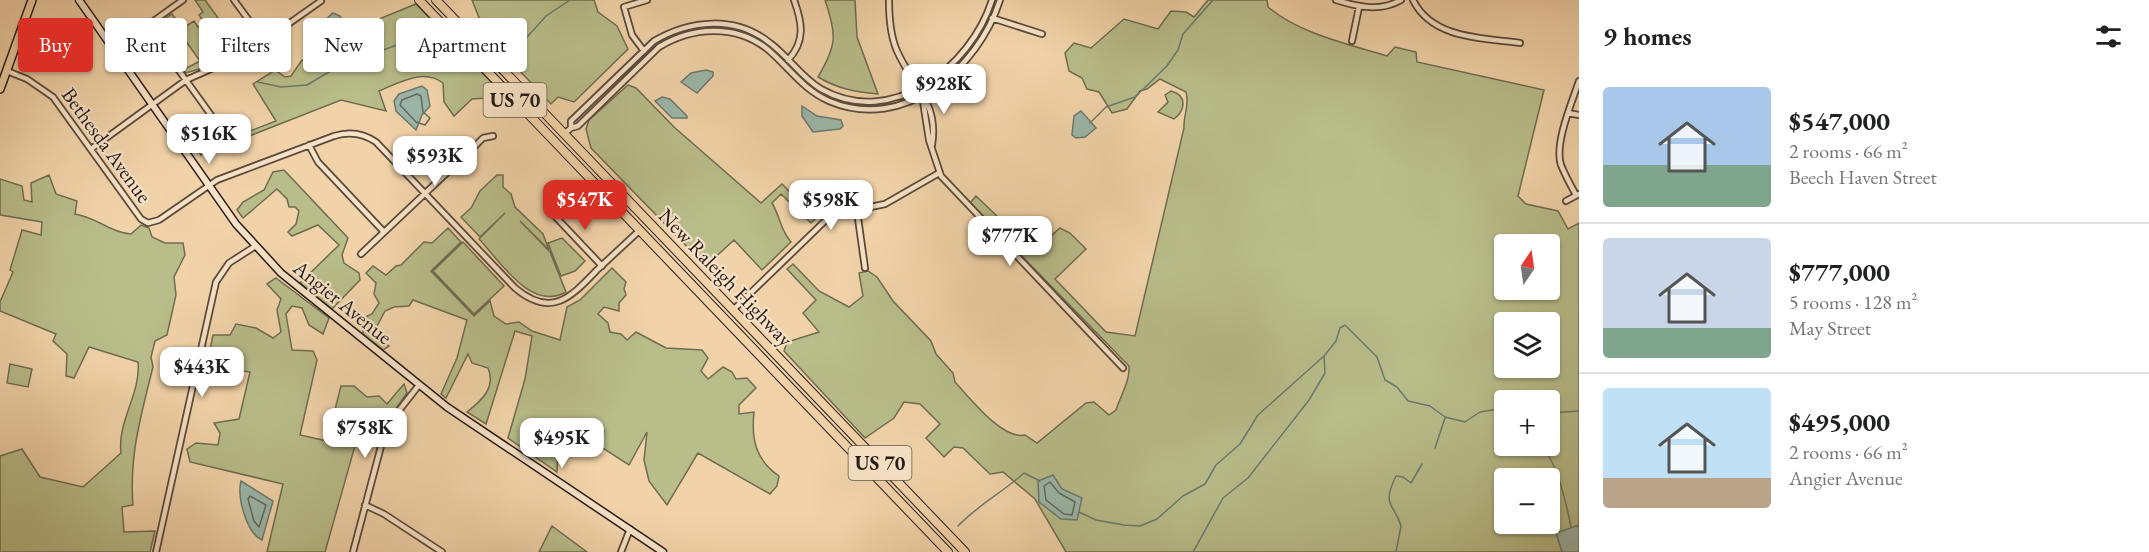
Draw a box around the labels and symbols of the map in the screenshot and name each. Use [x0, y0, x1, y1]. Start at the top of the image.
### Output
pin: $928K [902, 64, 986, 115]
street label: Bethesda Avenue [56, 82, 158, 208]
road number: US 70 [484, 83, 546, 117]
pin: $516K [167, 114, 251, 165]
pin: $593K [393, 136, 477, 187]
pin: $547K [543, 180, 627, 231]
pin: $598K [789, 180, 873, 231]
street label: New Raleigh Highway [653, 202, 800, 353]
pin: $777K [968, 216, 1052, 267]
north arrow [1494, 234, 1560, 300]
street label: Angier Avenue [287, 253, 398, 350]
pin: $443K [160, 347, 244, 398]
pin: $758K [323, 408, 407, 459]
pin: $495K [520, 418, 604, 469]
road number: US 70 [848, 446, 912, 480]

